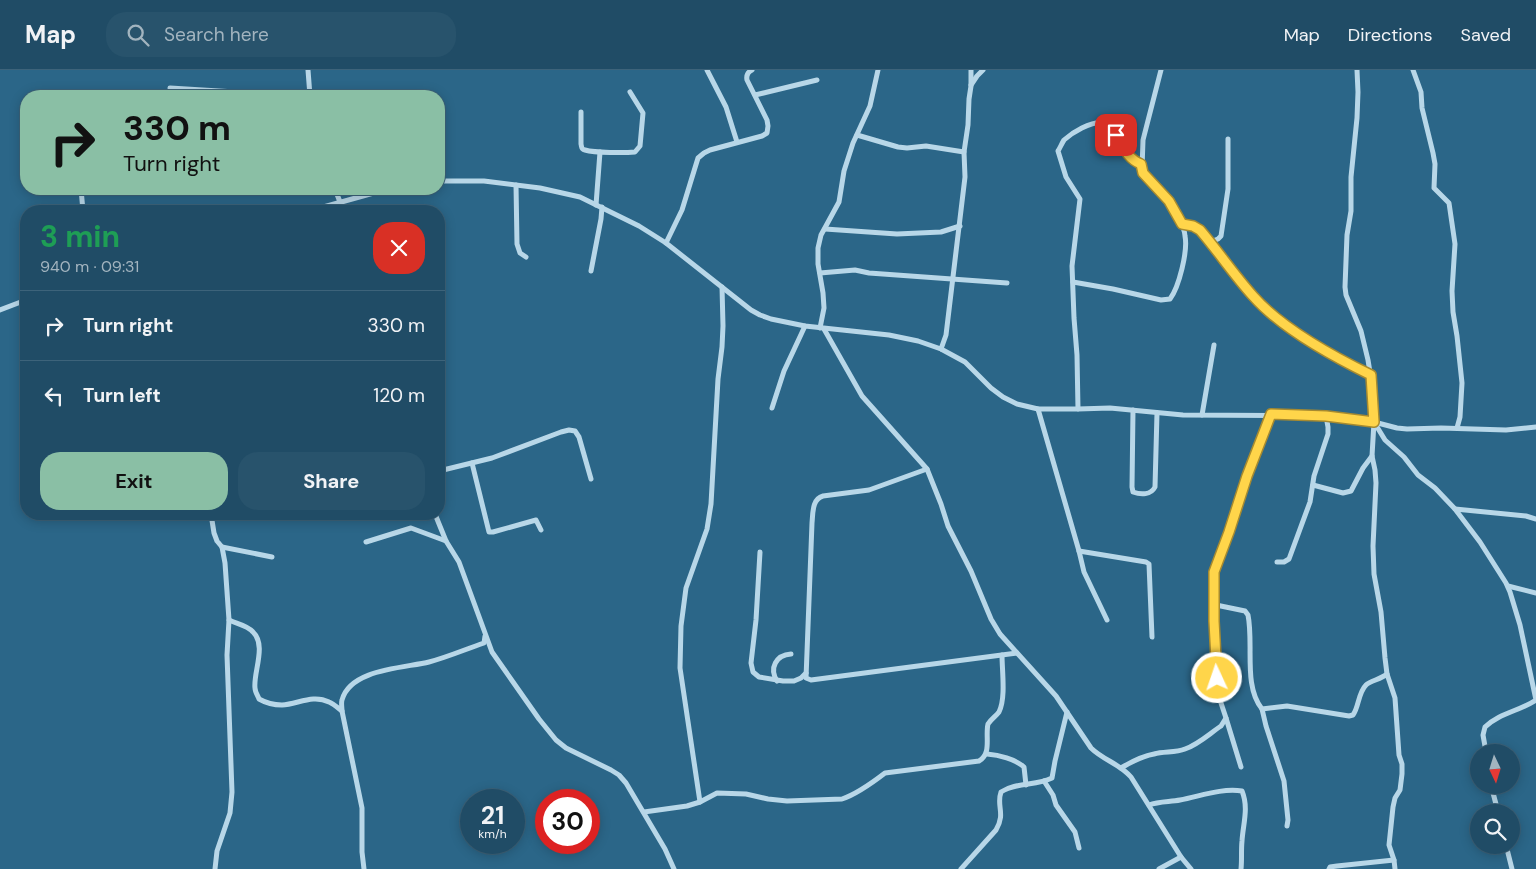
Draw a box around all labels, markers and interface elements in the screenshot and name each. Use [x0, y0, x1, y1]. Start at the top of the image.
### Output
search box [106, 12, 456, 57]
text: Map [25, 19, 76, 50]
icon: search [124, 21, 152, 49]
text: Search here [164, 22, 269, 47]
text: Map [1284, 23, 1320, 47]
text: Directions [1348, 23, 1433, 47]
text: Saved [1461, 23, 1511, 47]
text: 330 m [123, 105, 231, 151]
icon: right [40, 110, 105, 175]
pin [1095, 114, 1137, 156]
icon: arrive [1102, 121, 1130, 149]
text: Turn right [123, 149, 220, 178]
text: 3 min [40, 217, 120, 256]
button: close [373, 222, 425, 274]
text: 940 m · 09:31 [40, 256, 139, 277]
icon: right [40, 312, 68, 340]
text: Turn right [83, 313, 173, 338]
text: 330 m [368, 313, 425, 338]
icon: left [40, 382, 68, 410]
text: Turn left [83, 383, 161, 408]
text: 120 m [373, 383, 425, 408]
button: Exit [40, 452, 228, 510]
button: Share [238, 452, 425, 510]
position arrow [1190, 651, 1242, 703]
north arrow [1470, 744, 1520, 794]
map controls [1470, 744, 1520, 854]
speed limit sign: 30 [535, 789, 600, 854]
text: 21 [481, 799, 504, 832]
button: search [1470, 804, 1520, 854]
text: km/h [478, 826, 507, 842]

